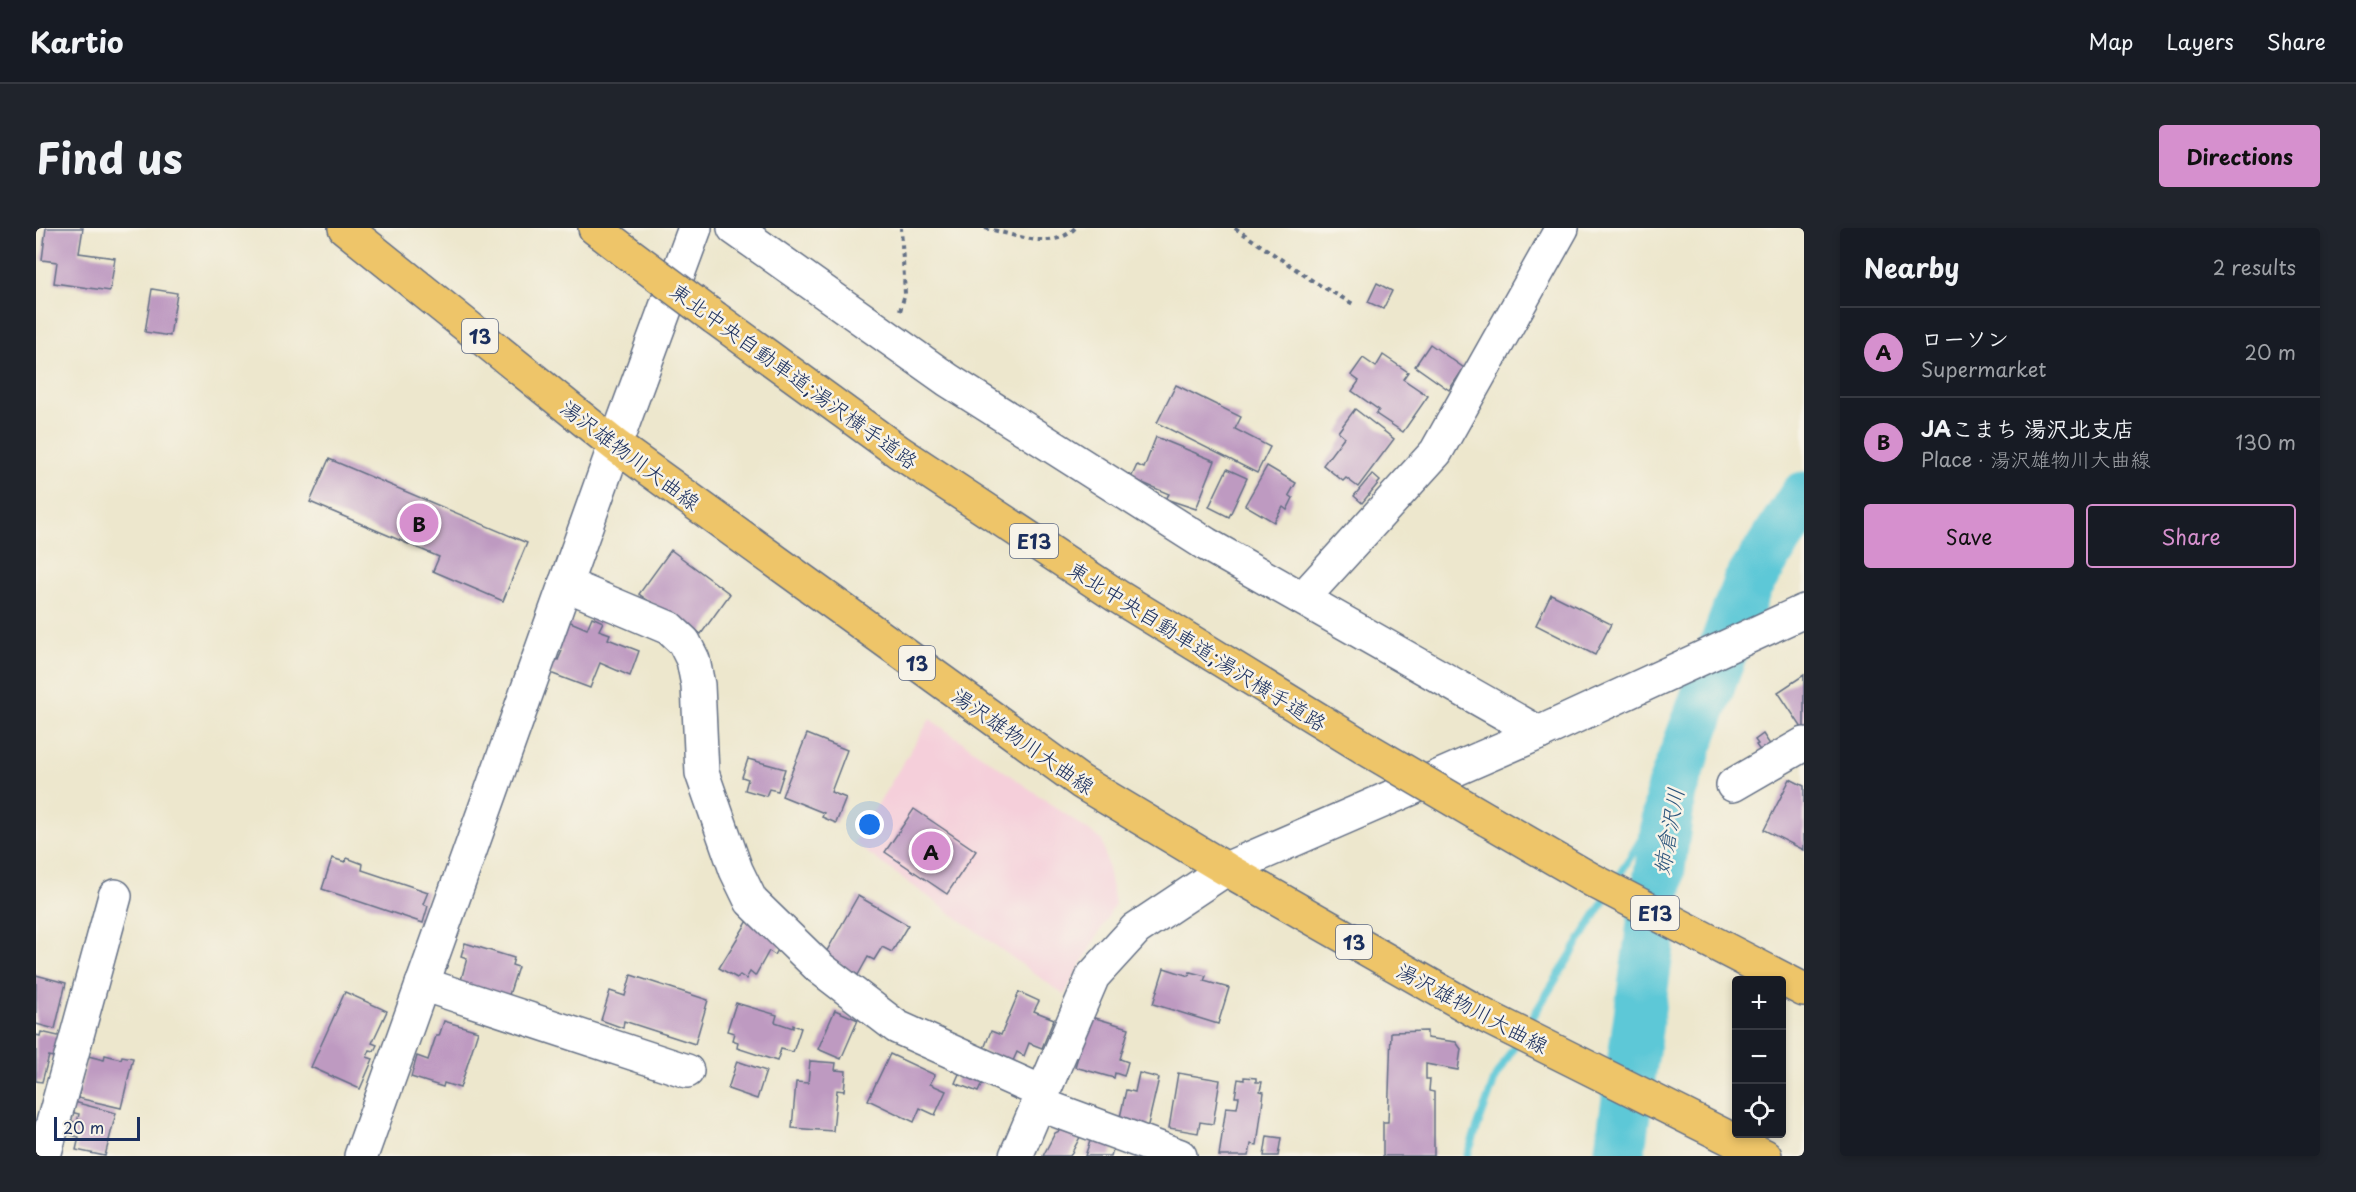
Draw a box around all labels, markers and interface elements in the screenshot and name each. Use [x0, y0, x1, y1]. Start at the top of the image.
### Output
text: Kartio [30, 20, 124, 63]
text: Map [2089, 25, 2133, 57]
text: Layers [2166, 25, 2234, 57]
text: Share [2267, 25, 2326, 57]
text: Find us [36, 125, 183, 188]
button: Directions [2159, 125, 2320, 187]
text: Nearby [1864, 248, 1959, 287]
text: 2 results [2213, 252, 2296, 282]
street label: 東北中央自動車道;湯沢横手道路 [664, 274, 926, 476]
road number: 13 [462, 319, 498, 353]
text: ローソン [1921, 321, 2009, 354]
text: A [1876, 337, 1891, 367]
text: 20 m [2244, 337, 2296, 367]
text: Supermarket [1921, 354, 2047, 384]
street label: 湯沢雄物川大曲線 [554, 391, 708, 517]
text: JAこまち 湯沢北支店 [1921, 411, 2134, 444]
text: B [1877, 427, 1890, 457]
text: 130 m [2236, 427, 2296, 457]
text: Place · 湯沢雄物川大曲線 [1921, 444, 2151, 474]
pin: B [400, 500, 439, 546]
button: Save [1864, 504, 2074, 568]
button: Share [2086, 504, 2296, 568]
road number: E13 [1010, 524, 1058, 558]
street label: 東北中央自動車道;湯沢横手道路 [1062, 552, 1334, 738]
road number: 13 [899, 646, 935, 680]
street label: 湯沢雄物川大曲線 [946, 679, 1102, 801]
water label: 姉倉沢川 [1643, 785, 1691, 877]
your location [855, 810, 884, 839]
pin: A [912, 828, 950, 874]
road number: E13 [1631, 896, 1679, 930]
road number: 13 [1336, 925, 1372, 959]
street label: 湯沢雄物川大曲線 [1391, 953, 1555, 1061]
map controls [1732, 976, 1786, 1138]
button: + [1732, 976, 1786, 1030]
button: − [1732, 1030, 1786, 1084]
button: locate [1732, 1084, 1786, 1138]
scale bar [54, 1114, 140, 1142]
text: 20 m [63, 1115, 104, 1139]

